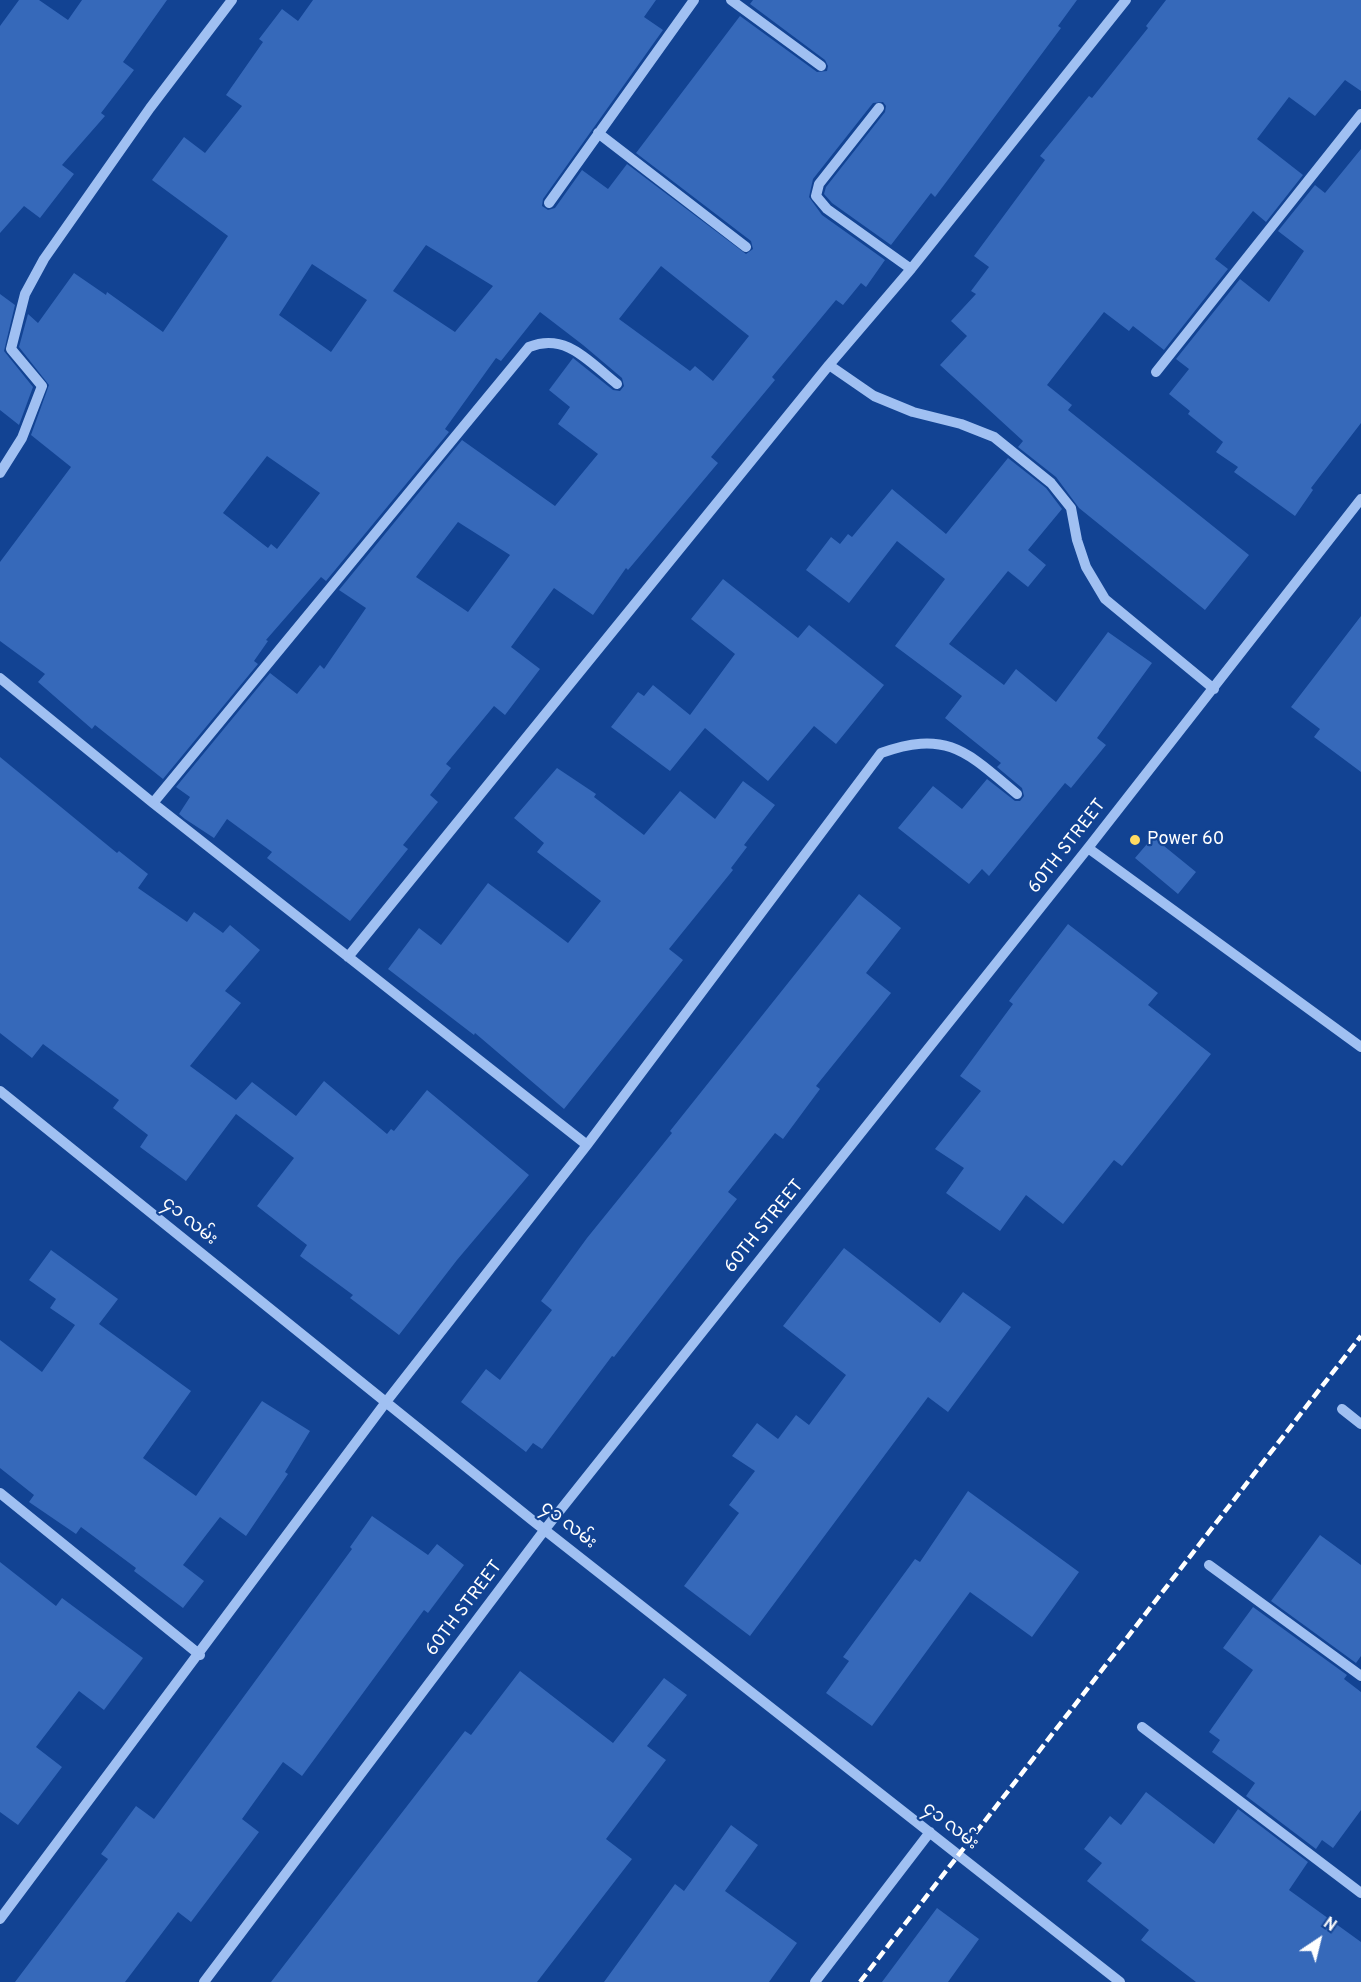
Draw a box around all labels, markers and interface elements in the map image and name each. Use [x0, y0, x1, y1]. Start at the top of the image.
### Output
street label: 60TH STREET [1024, 796, 1112, 898]
place label: Power 60 [1147, 829, 1224, 851]
marker: Power 60 [1128, 833, 1142, 847]
street label: 60TH STREET [721, 1176, 809, 1278]
street label: ၄၁ လမ်း [157, 1193, 221, 1251]
street label: ၄၁ လမ်း [536, 1497, 600, 1555]
street label: 60TH STREET [422, 1557, 508, 1661]
street label: ၄၁ လမ်း [918, 1798, 982, 1856]
north arrow [1289, 1910, 1349, 1970]
text: N [1319, 1914, 1340, 1937]

